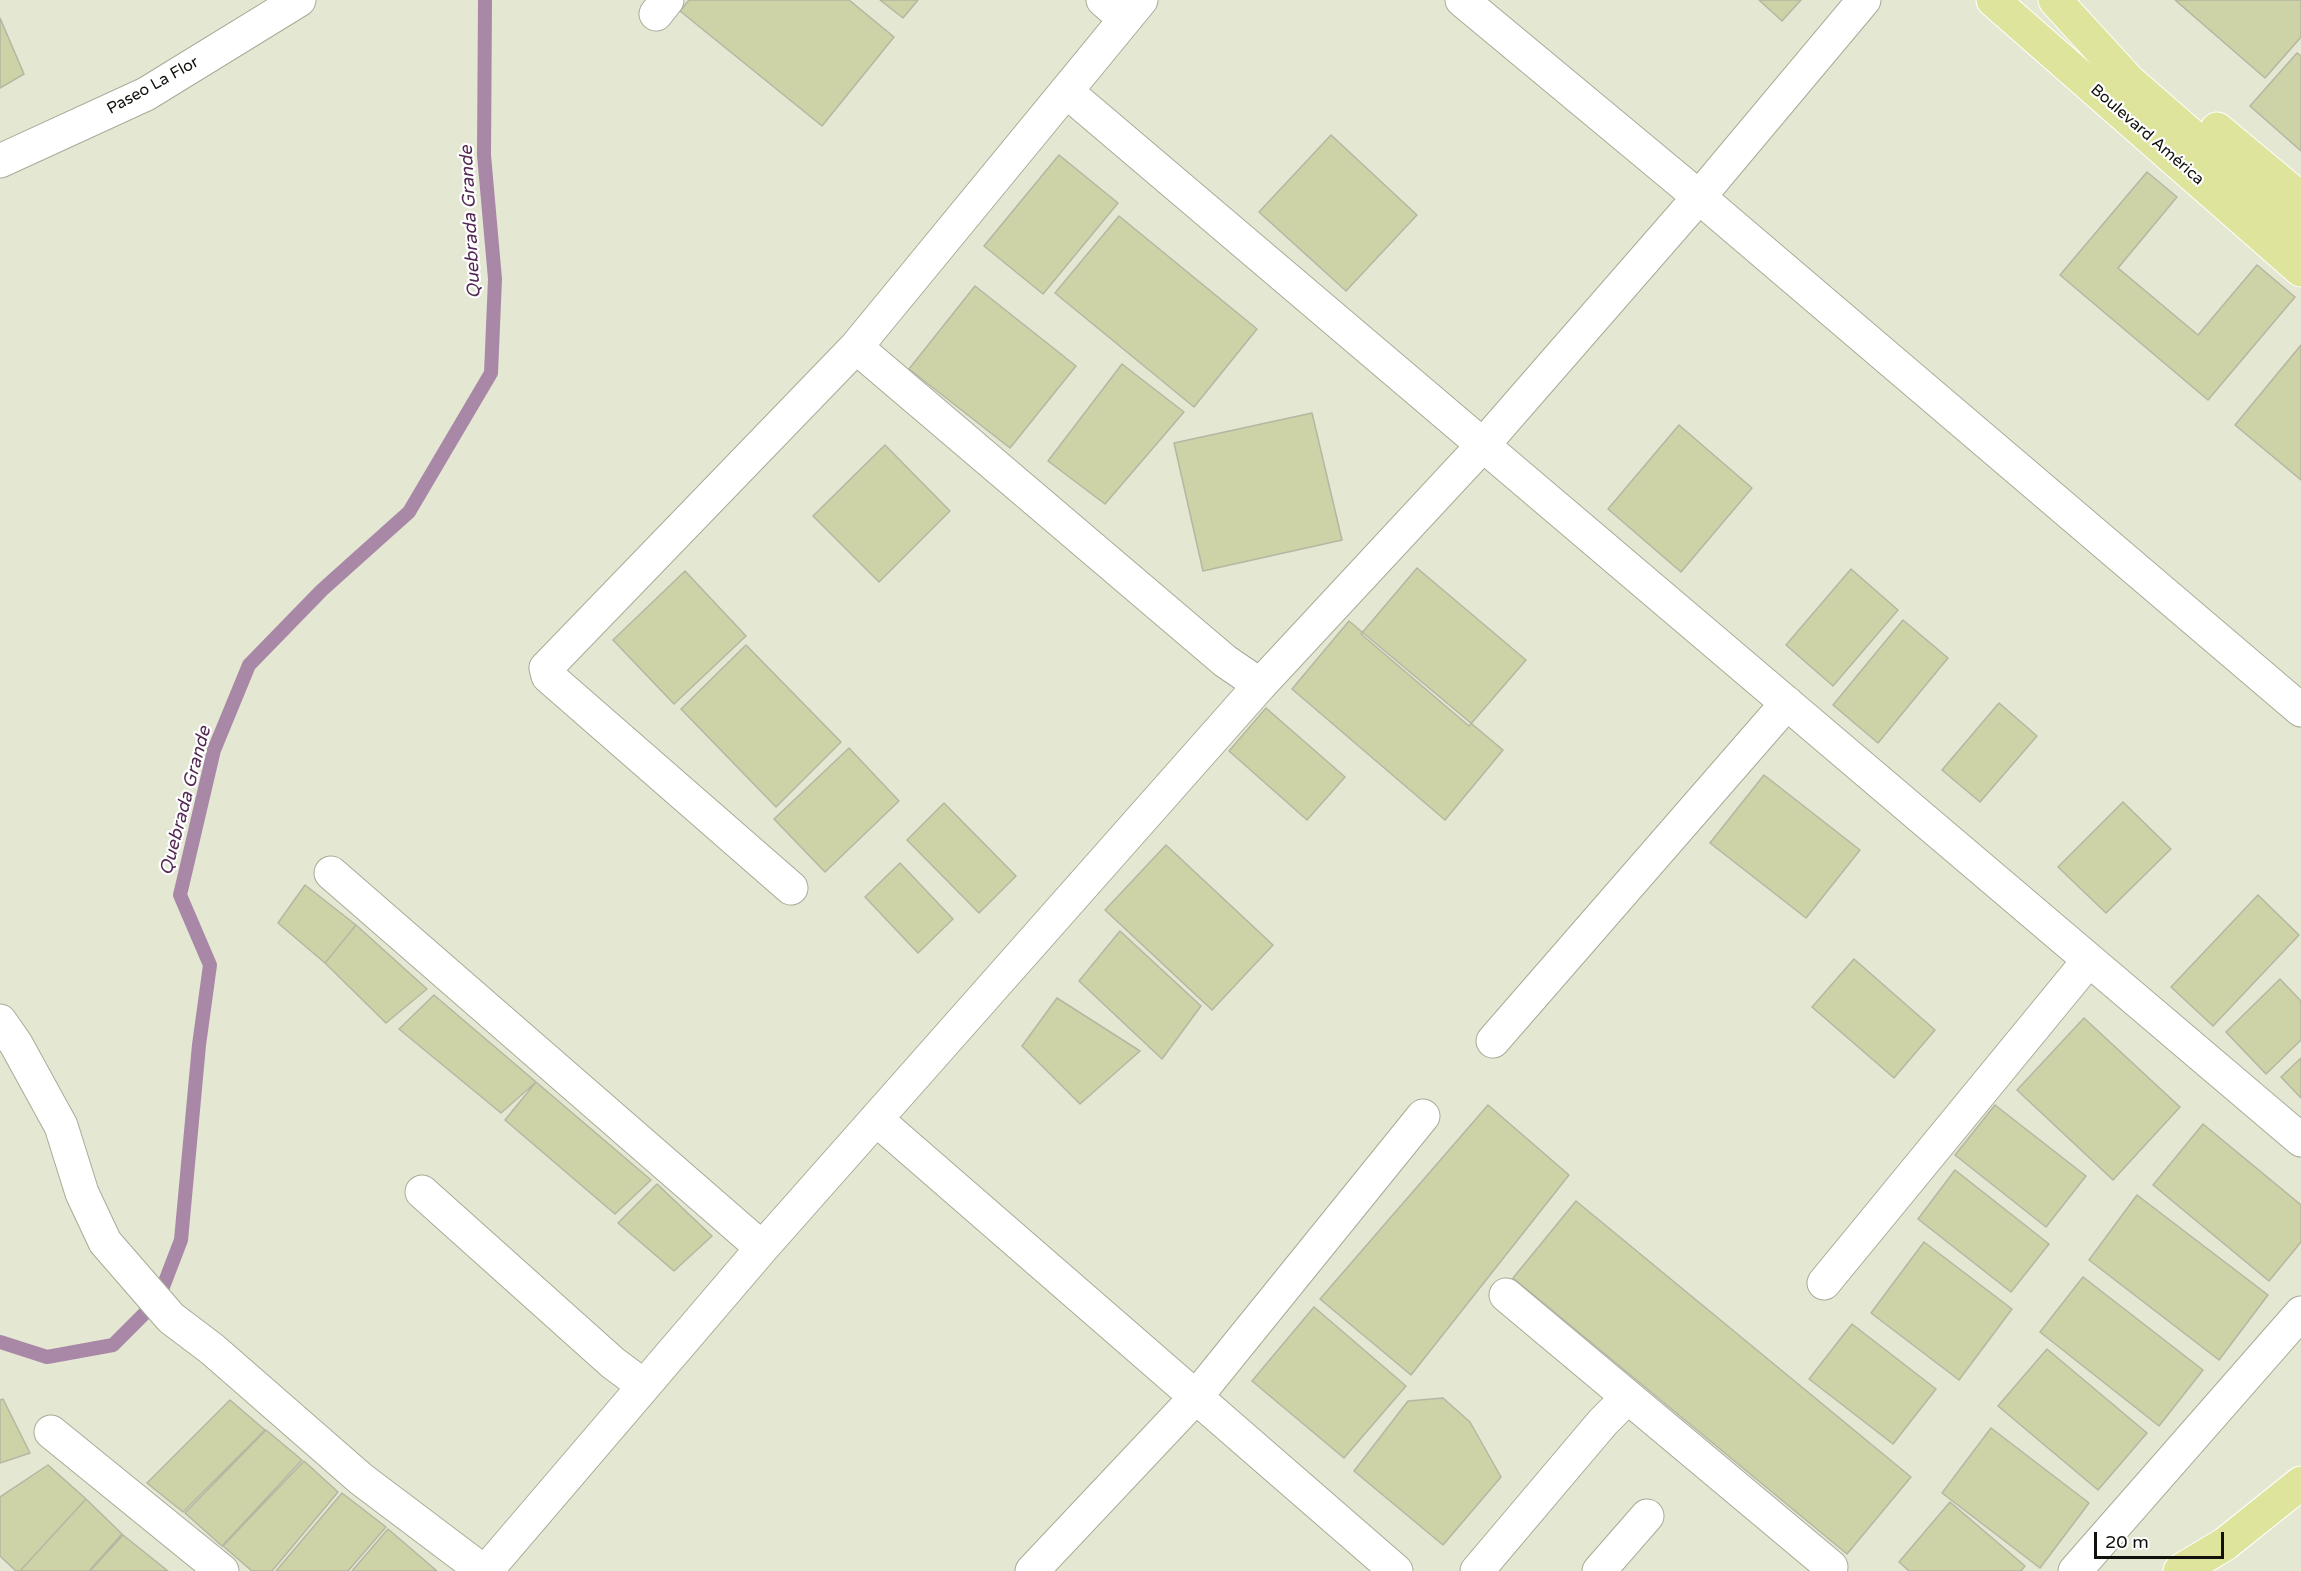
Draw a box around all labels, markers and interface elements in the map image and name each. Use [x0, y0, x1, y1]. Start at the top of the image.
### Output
street label: Paseo La Flor [104, 53, 202, 119]
street label: Boulevard América [2086, 80, 2208, 190]
water label: Quebrada Grande [456, 145, 486, 299]
water label: Quebrada Grande [156, 724, 216, 878]
scale bar [2097, 1520, 2228, 1558]
text: 20 m [2105, 1531, 2149, 1553]

